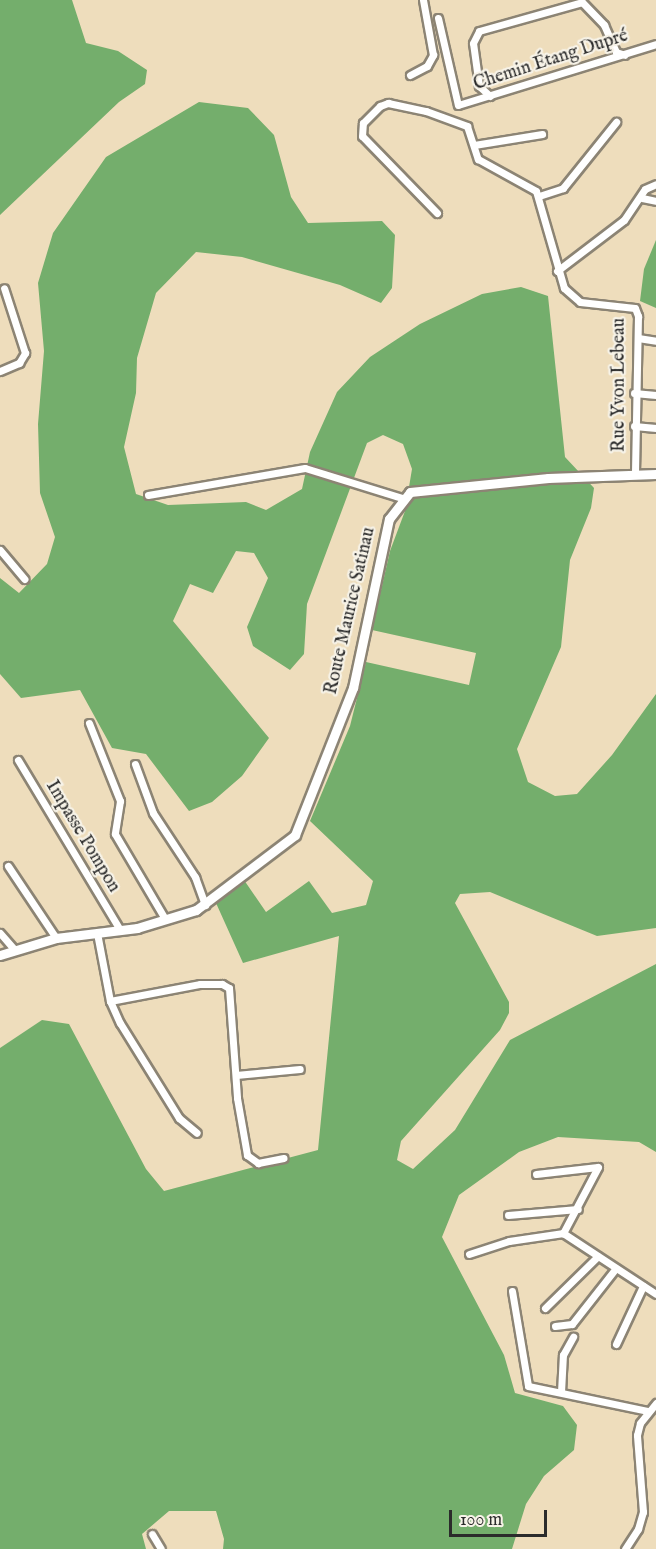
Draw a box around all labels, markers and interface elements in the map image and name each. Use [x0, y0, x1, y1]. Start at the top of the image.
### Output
street label: Chemin Étang Dupré [471, 26, 631, 96]
street label: Rue Yvon Lebeau [609, 318, 631, 452]
street label: Route Maurice Satinau [321, 525, 381, 697]
street label: Impasse Pompon [40, 777, 124, 897]
scale bar [452, 1498, 550, 1536]
text: 100 m [460, 1509, 502, 1532]

